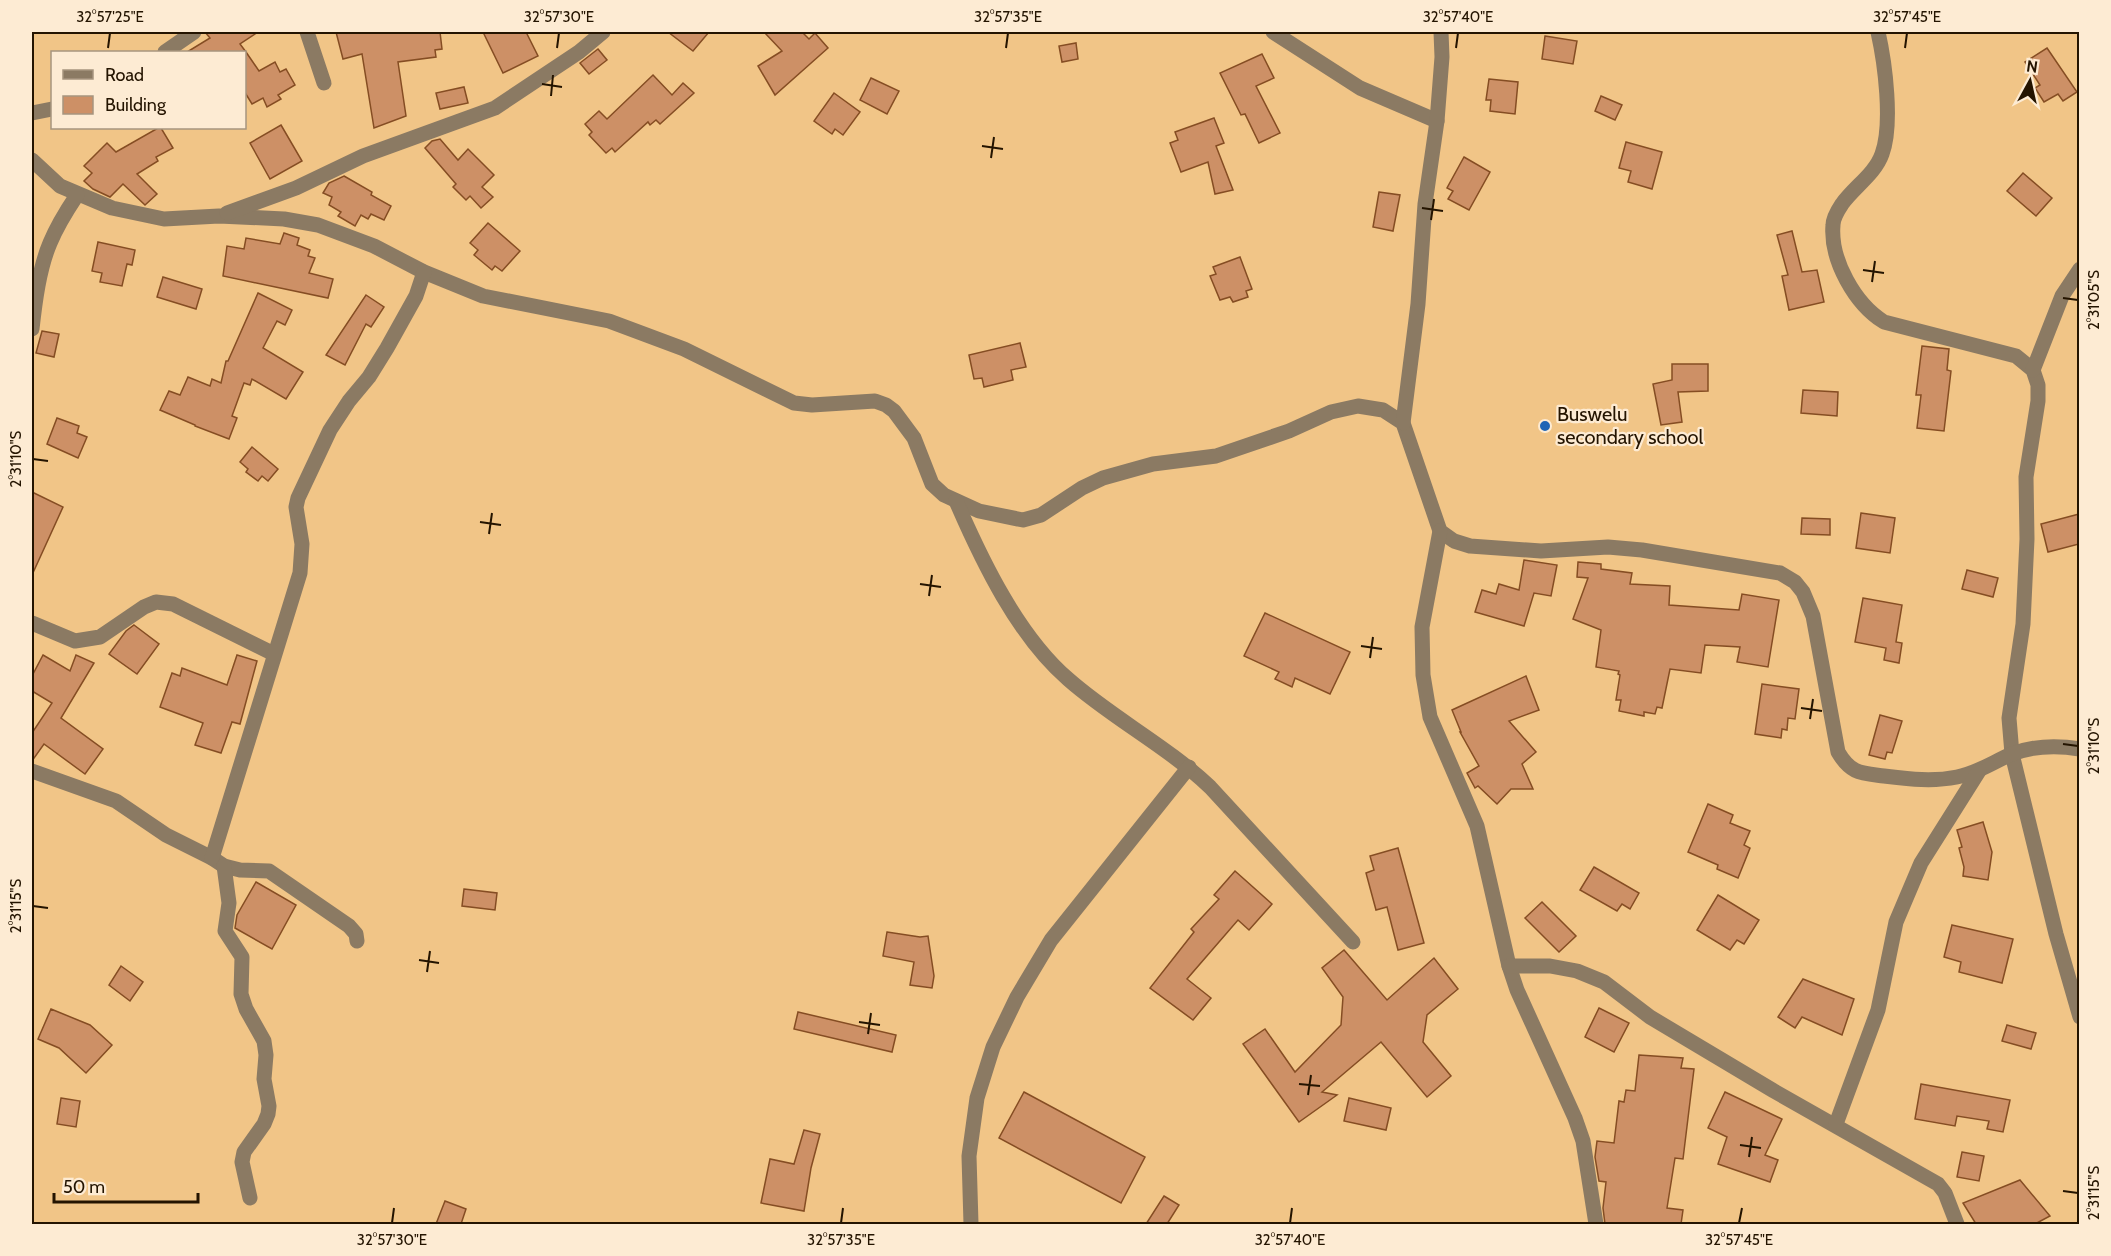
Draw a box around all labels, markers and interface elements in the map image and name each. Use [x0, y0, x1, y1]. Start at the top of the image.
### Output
text: 32°57'25"E [76, 8, 144, 26]
text: 32°57'30"E [524, 8, 594, 26]
text: 32°57'35"E [974, 8, 1042, 26]
text: 32°57'40"E [1423, 8, 1493, 26]
text: 32°57'45"E [1873, 8, 1941, 26]
legend [51, 51, 246, 129]
north arrow [2000, 51, 2060, 111]
text: N [2025, 56, 2039, 77]
text: Road [105, 64, 144, 86]
text: Building [105, 94, 167, 116]
text: 2°31'05"S [2085, 270, 2103, 330]
place label: Buswelu secondary school [1557, 402, 1703, 449]
marker: Buswelu secondary school [1538, 419, 1552, 433]
text: 2°31'10"S [7, 430, 25, 487]
text: 2°31'10"S [2085, 717, 2103, 774]
text: 2°31'15"S [7, 879, 25, 933]
scale bar [54, 1166, 198, 1204]
text: 2°31'15"S [2085, 1166, 2103, 1220]
text: 50 m [63, 1176, 105, 1198]
text: 32°57'30"E [357, 1231, 427, 1249]
text: 32°57'35"E [807, 1231, 875, 1249]
text: 32°57'40"E [1255, 1231, 1325, 1249]
text: 32°57'45"E [1705, 1231, 1773, 1249]

